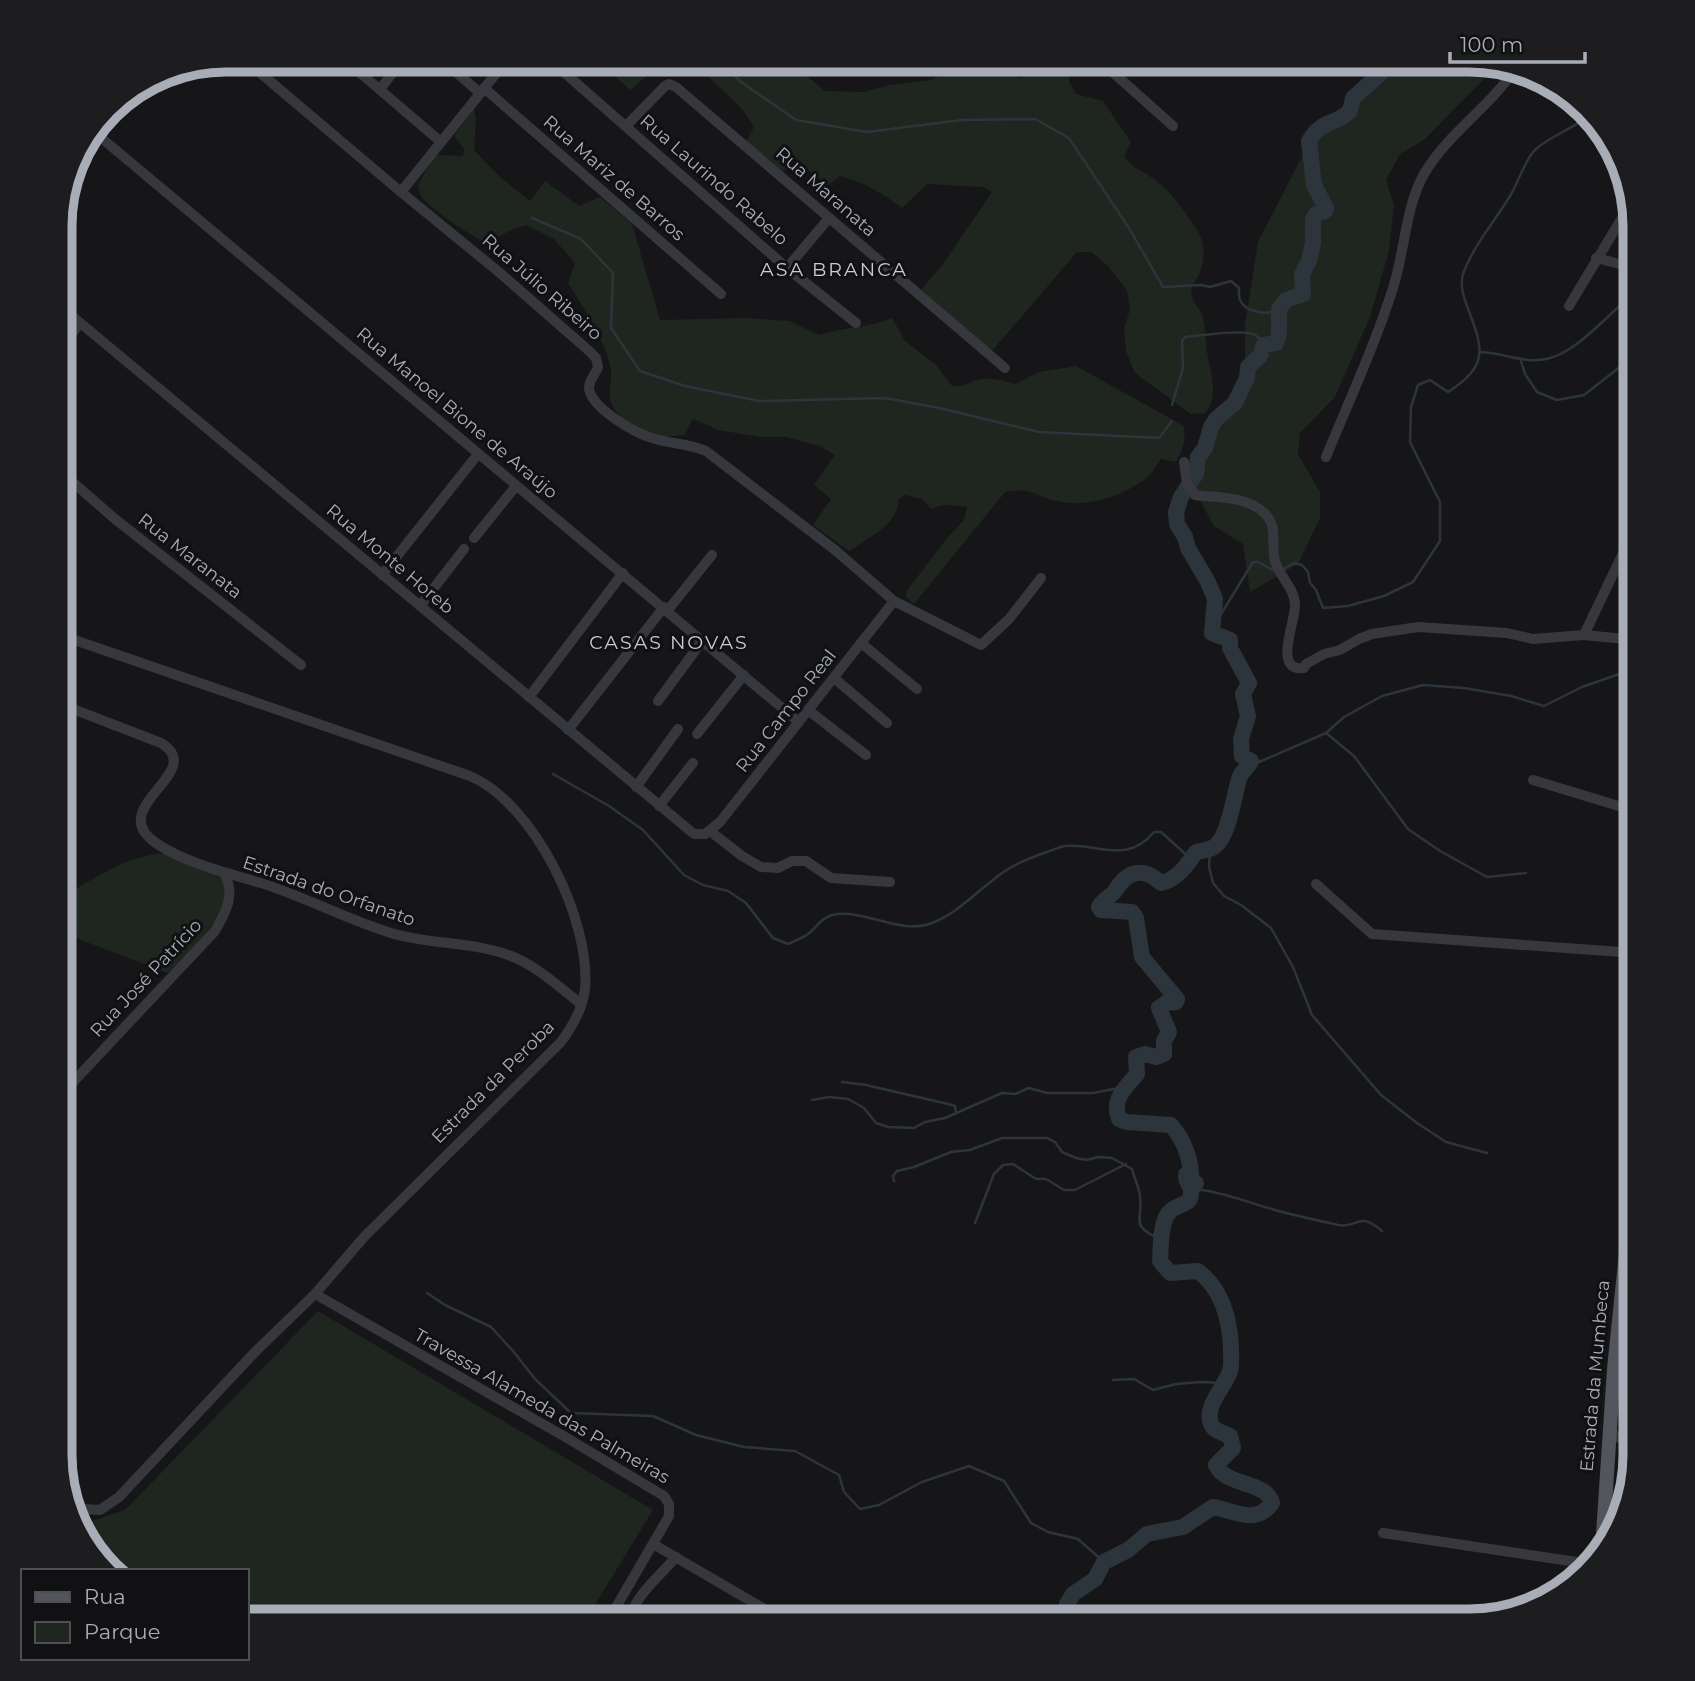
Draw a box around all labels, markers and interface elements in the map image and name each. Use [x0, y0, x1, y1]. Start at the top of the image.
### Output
scale bar [1450, 21, 1585, 65]
text: 100 m [1460, 32, 1523, 57]
street label: Rua Laurindo Rabelo [636, 110, 792, 250]
street label: Rua Mariz de Barros [539, 111, 689, 246]
street label: Rua Maranata [771, 142, 881, 242]
street label: Rua Júlio Ribeiro [478, 229, 606, 345]
district label: ASA BRANCA [760, 258, 908, 281]
street label: Rua Manoel Bione de Araújo [352, 322, 562, 504]
street label: Rua Monte Horeb [322, 499, 458, 619]
street label: Rua Maranata [134, 509, 246, 603]
district label: CASAS NOVAS [589, 631, 749, 654]
street label: Rua Campo Real [731, 645, 841, 777]
street label: Estrada do Orfanato [240, 851, 418, 931]
street label: Rua José Patrício [86, 914, 206, 1042]
street label: Estrada da Peroba [427, 1016, 559, 1148]
street label: Estrada da Mumbeca [1576, 1279, 1614, 1473]
street label: Travessa Alameda das Palmeiras [410, 1324, 674, 1488]
legend [21, 1569, 248, 1660]
text: Rua [84, 1584, 126, 1609]
text: Parque [84, 1619, 160, 1644]

